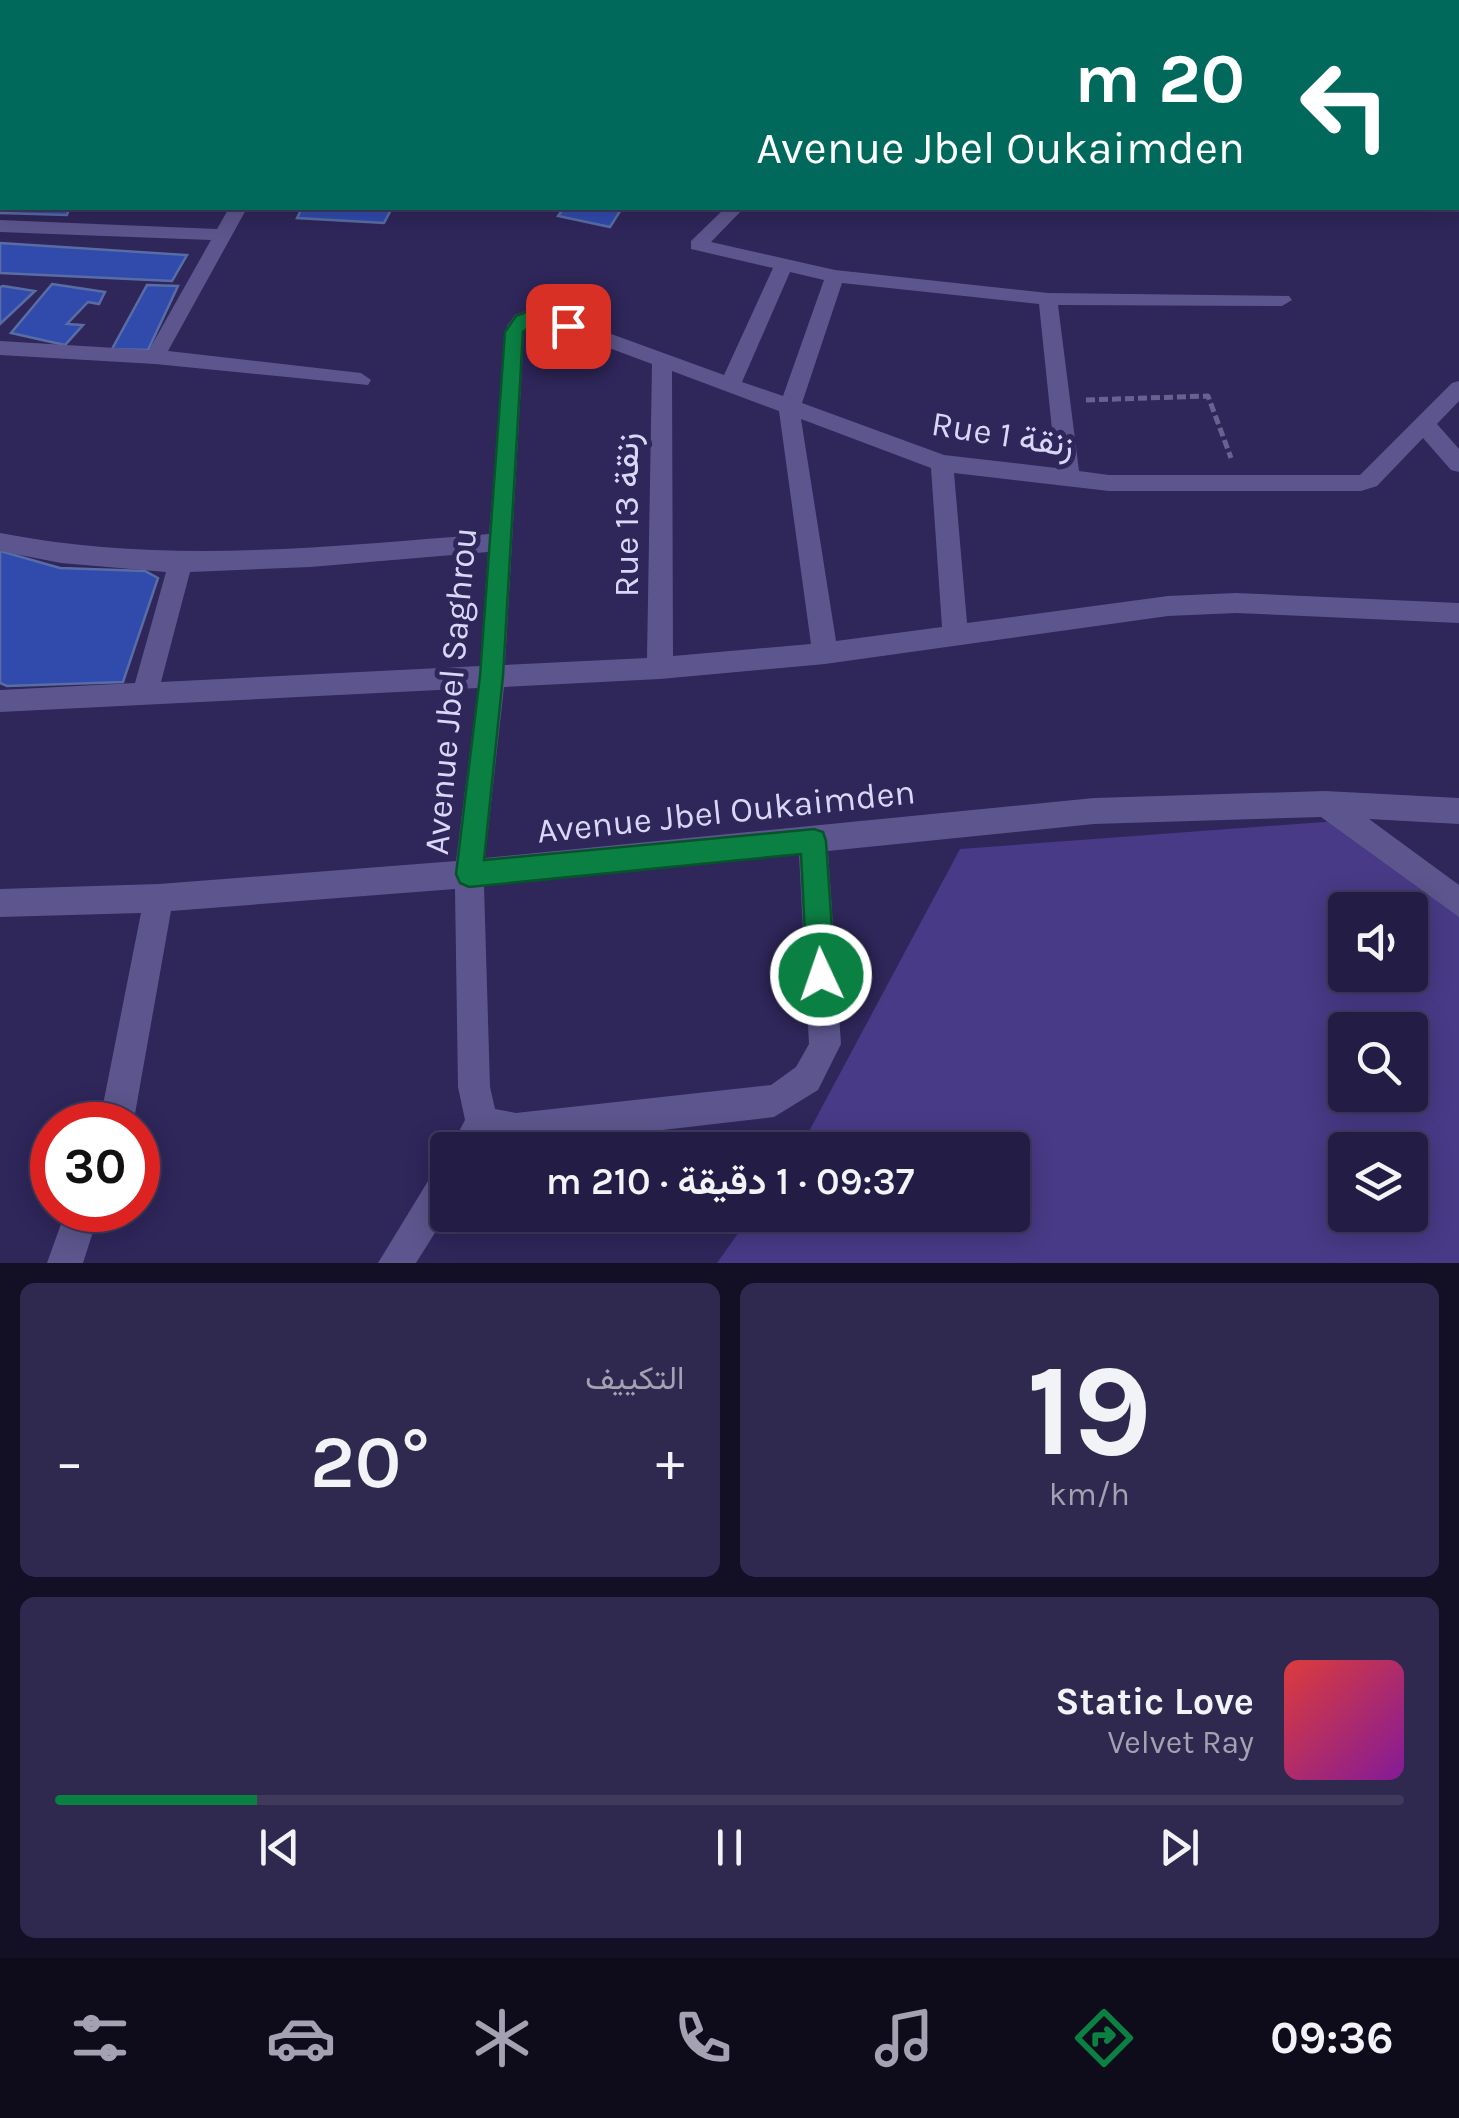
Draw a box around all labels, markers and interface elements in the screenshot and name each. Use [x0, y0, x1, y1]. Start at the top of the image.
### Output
text: 20 m [1074, 38, 1245, 120]
icon: left [1280, 40, 1410, 170]
text: Avenue Jbel Oukaimden [756, 122, 1245, 174]
pin [526, 284, 611, 369]
icon: arrive [541, 299, 596, 354]
street label: Rue 1 زنقة [928, 403, 1077, 467]
street label: Rue 13 زنقة [606, 433, 648, 597]
street label: Avenue Jbel Saghrou [416, 526, 485, 857]
street label: Avenue Jbel Oukaimden [535, 771, 917, 852]
map controls [1328, 892, 1428, 1232]
button: sound [1328, 892, 1428, 992]
position arrow [769, 923, 873, 1027]
button: search [1328, 1012, 1428, 1112]
speed limit sign: 30 [30, 1102, 160, 1232]
button: layers [1328, 1132, 1428, 1232]
text: 09:37 · 1 دقيقة · 210 m [546, 1159, 914, 1204]
text: 19 [1026, 1335, 1152, 1487]
text: التكييف [585, 1360, 685, 1397]
text: 20° [310, 1418, 430, 1506]
text: − [55, 1430, 84, 1494]
text: + [656, 1430, 685, 1494]
text: km/h [1049, 1476, 1130, 1513]
text: Static Love [1055, 1679, 1254, 1724]
text: Velvet Ray [1107, 1724, 1254, 1761]
icon: previous [252, 1820, 307, 1875]
icon: pause [702, 1820, 757, 1875]
icon: next [1152, 1820, 1207, 1875]
icon: filters [65, 2003, 135, 2073]
icon: car [266, 2003, 336, 2073]
icon: climate [467, 2003, 537, 2073]
icon: phone [668, 2003, 738, 2073]
icon: music [869, 2003, 939, 2073]
icon: directions [1069, 2003, 1139, 2073]
text: 09:36 [1270, 2012, 1394, 2064]

